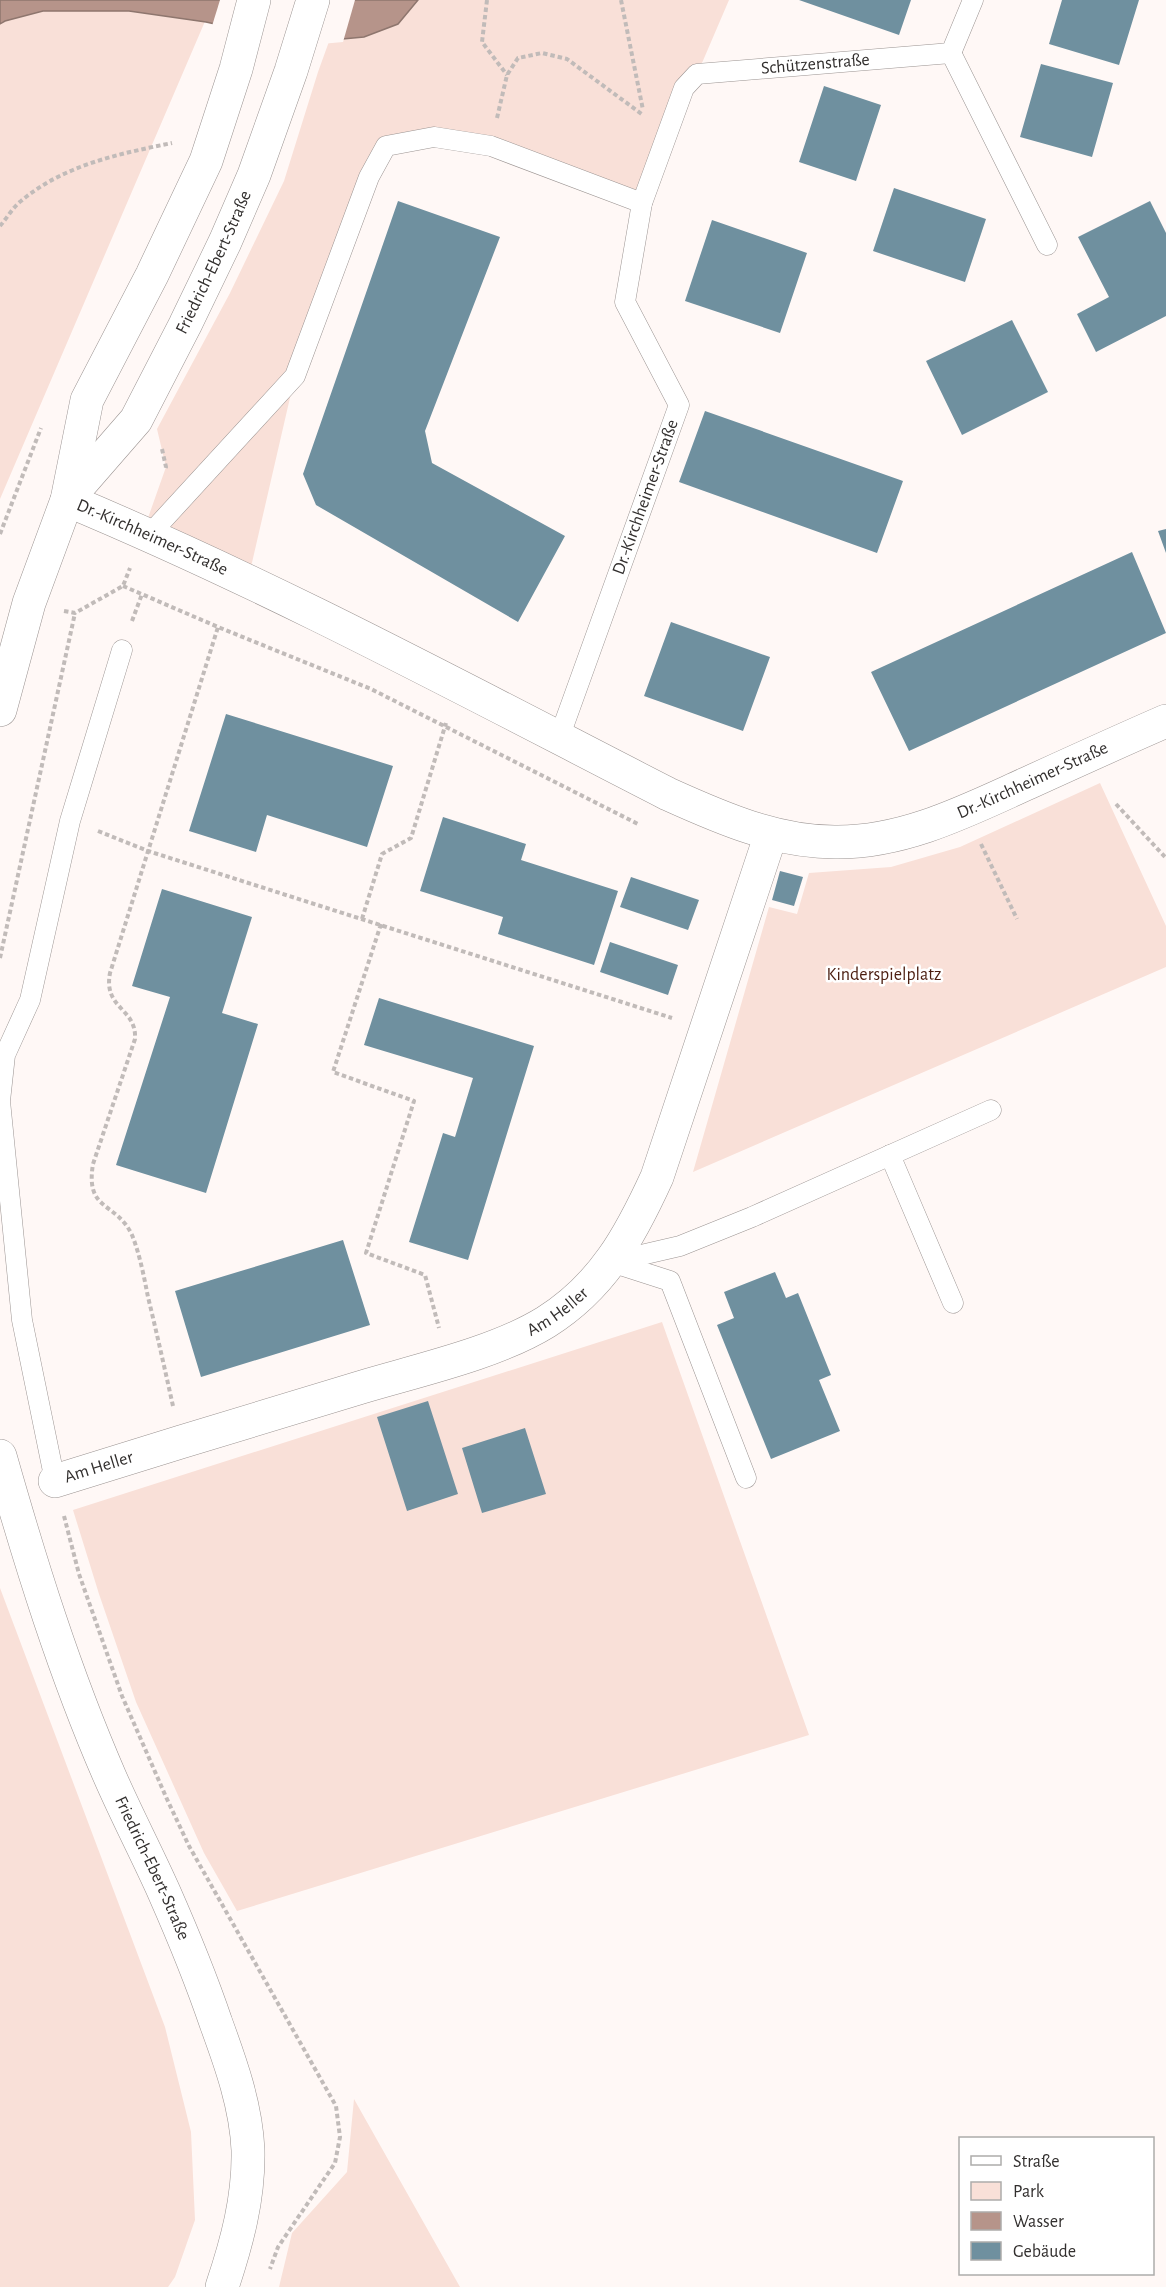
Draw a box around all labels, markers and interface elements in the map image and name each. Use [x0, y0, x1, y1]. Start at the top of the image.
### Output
street label: Schützenstraße [760, 51, 870, 78]
street label: Friedrich-Ebert-Straße [173, 188, 255, 337]
street label: Dr.-Kirchheimer-Straße [610, 417, 682, 577]
street label: Dr.-Kirchheimer-Straße [74, 496, 230, 579]
street label: Dr.-Kirchheimer-Straße [954, 739, 1111, 822]
park label: Kinderspielplatz [827, 966, 941, 984]
street label: Am Heller [524, 1284, 592, 1340]
street label: Am Heller [62, 1448, 136, 1486]
street label: Friedrich-Ebert-Straße [111, 1794, 193, 1943]
legend [959, 2137, 1154, 2275]
text: Straße [1013, 2153, 1059, 2171]
text: Park [1013, 2183, 1045, 2201]
text: Wasser [1013, 2213, 1064, 2231]
text: Gebäude [1013, 2243, 1076, 2261]

